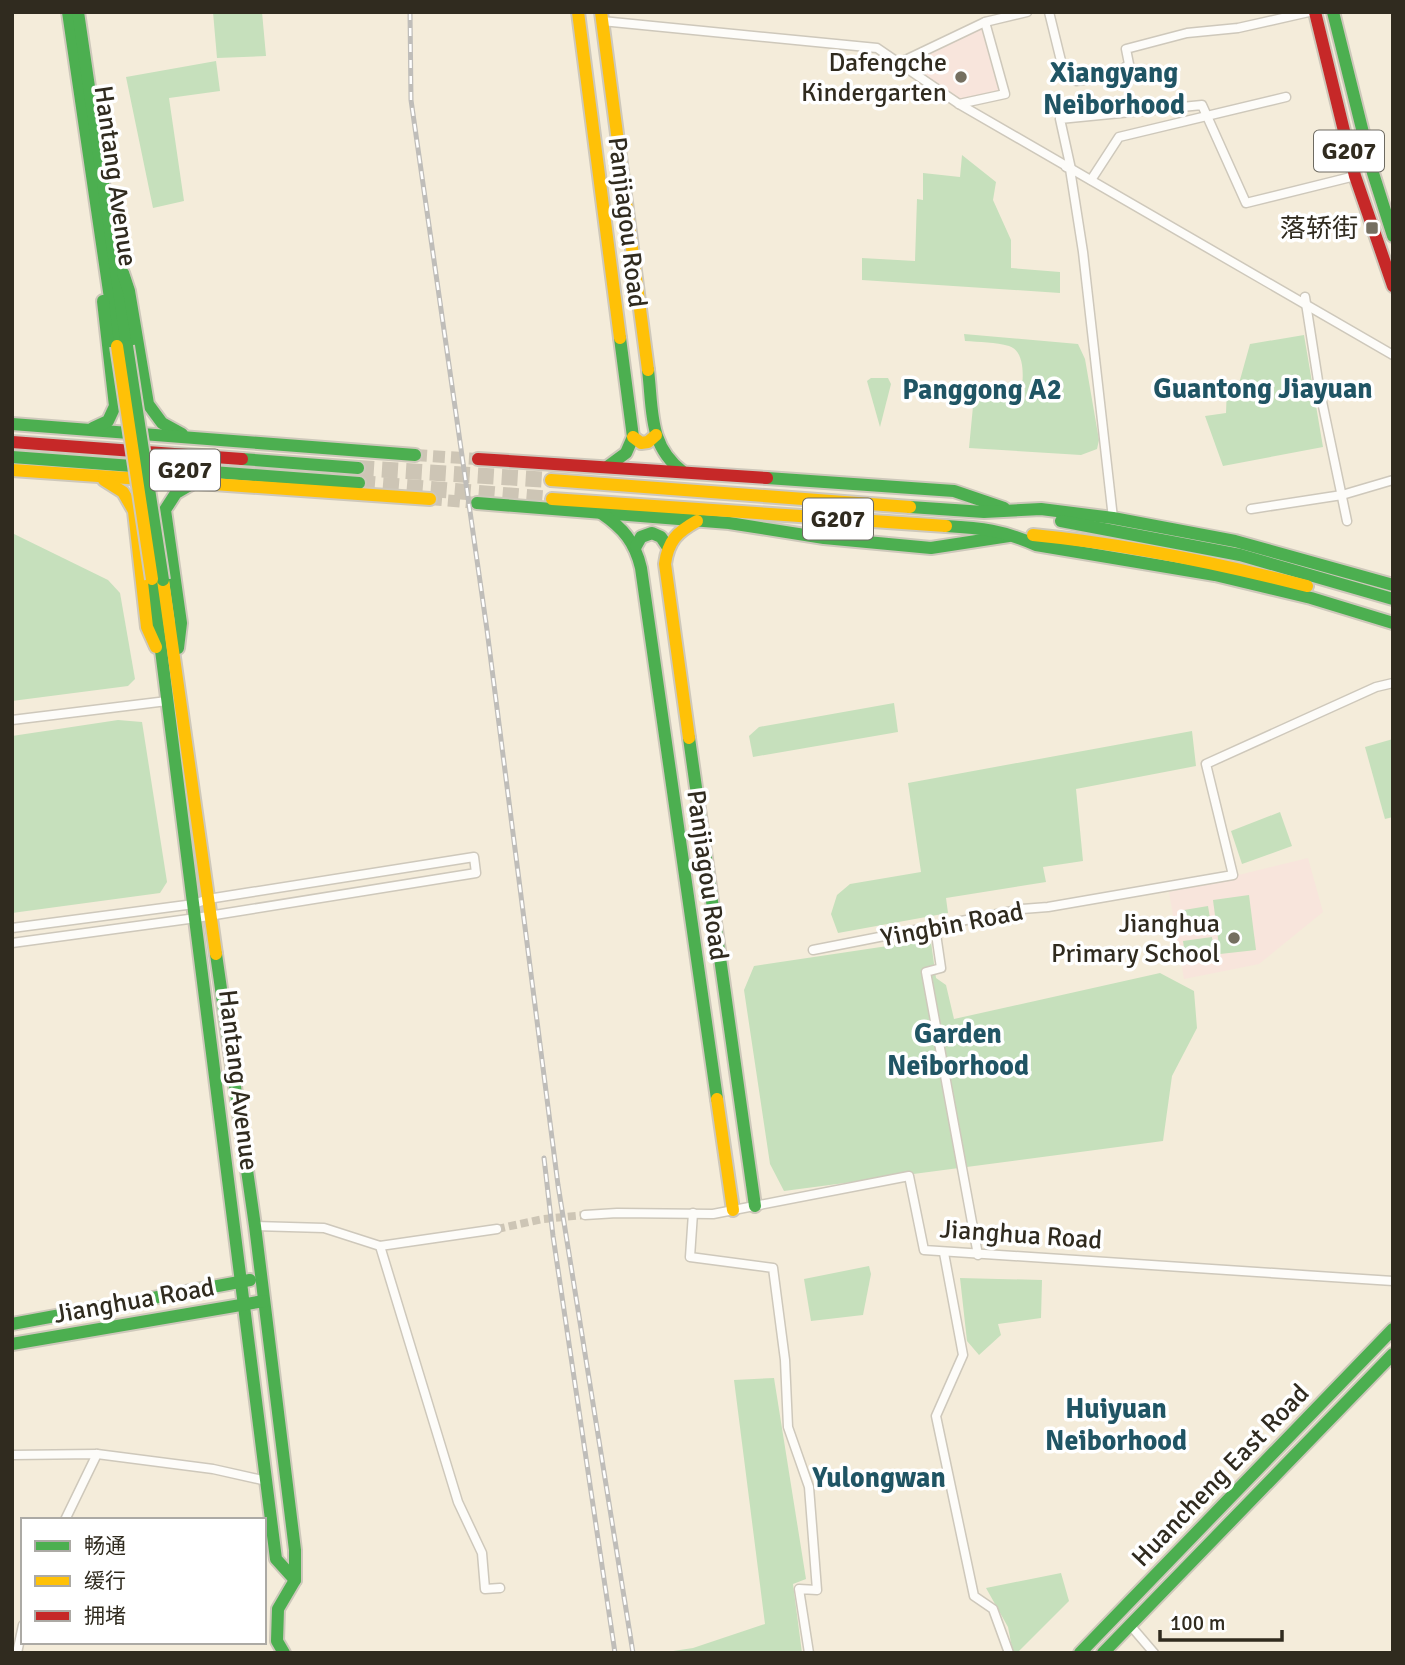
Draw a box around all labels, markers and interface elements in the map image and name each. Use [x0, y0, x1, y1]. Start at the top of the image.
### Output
place label: Dafengche Kindergarten [801, 47, 947, 109]
district label: Xiangyang Neiborhood [1043, 56, 1185, 122]
marker: Dafengche Kindergarten [953, 69, 969, 85]
street label: Hantang Avenue [86, 84, 144, 269]
road number: G207 [1314, 131, 1384, 172]
street label: Panjiagou Road [601, 135, 653, 309]
place label: 落轿街 [1280, 213, 1358, 245]
marker: 落轿街 [1364, 220, 1380, 236]
district label: Guantong Jiayuan [1153, 372, 1373, 406]
district label: Panggong A2 [902, 373, 1062, 407]
road number: G207 [150, 449, 220, 490]
road number: G207 [803, 498, 873, 540]
street label: Panjiagou Road [679, 788, 735, 962]
street label: Yingbin Road [878, 896, 1026, 954]
place label: Jianghua Primary School [1051, 908, 1220, 970]
marker: Jianghua Primary School [1226, 930, 1242, 946]
street label: Hantang Avenue [211, 988, 265, 1172]
district label: Garden Neiborhood [887, 1017, 1029, 1083]
street label: Jianghua Road [939, 1213, 1103, 1257]
street label: Jianghua Road [51, 1271, 217, 1331]
street label: Huancheng East Road [1125, 1378, 1316, 1574]
district label: Huiyuan Neiborhood [1045, 1392, 1187, 1458]
district label: Yulongwan [811, 1461, 946, 1495]
legend [21, 1518, 266, 1644]
text: 畅通 [84, 1533, 126, 1559]
text: 缓行 [84, 1568, 126, 1594]
scale bar [1160, 1598, 1282, 1642]
text: 拥堵 [84, 1603, 126, 1629]
text: 100 m [1170, 1610, 1225, 1636]

